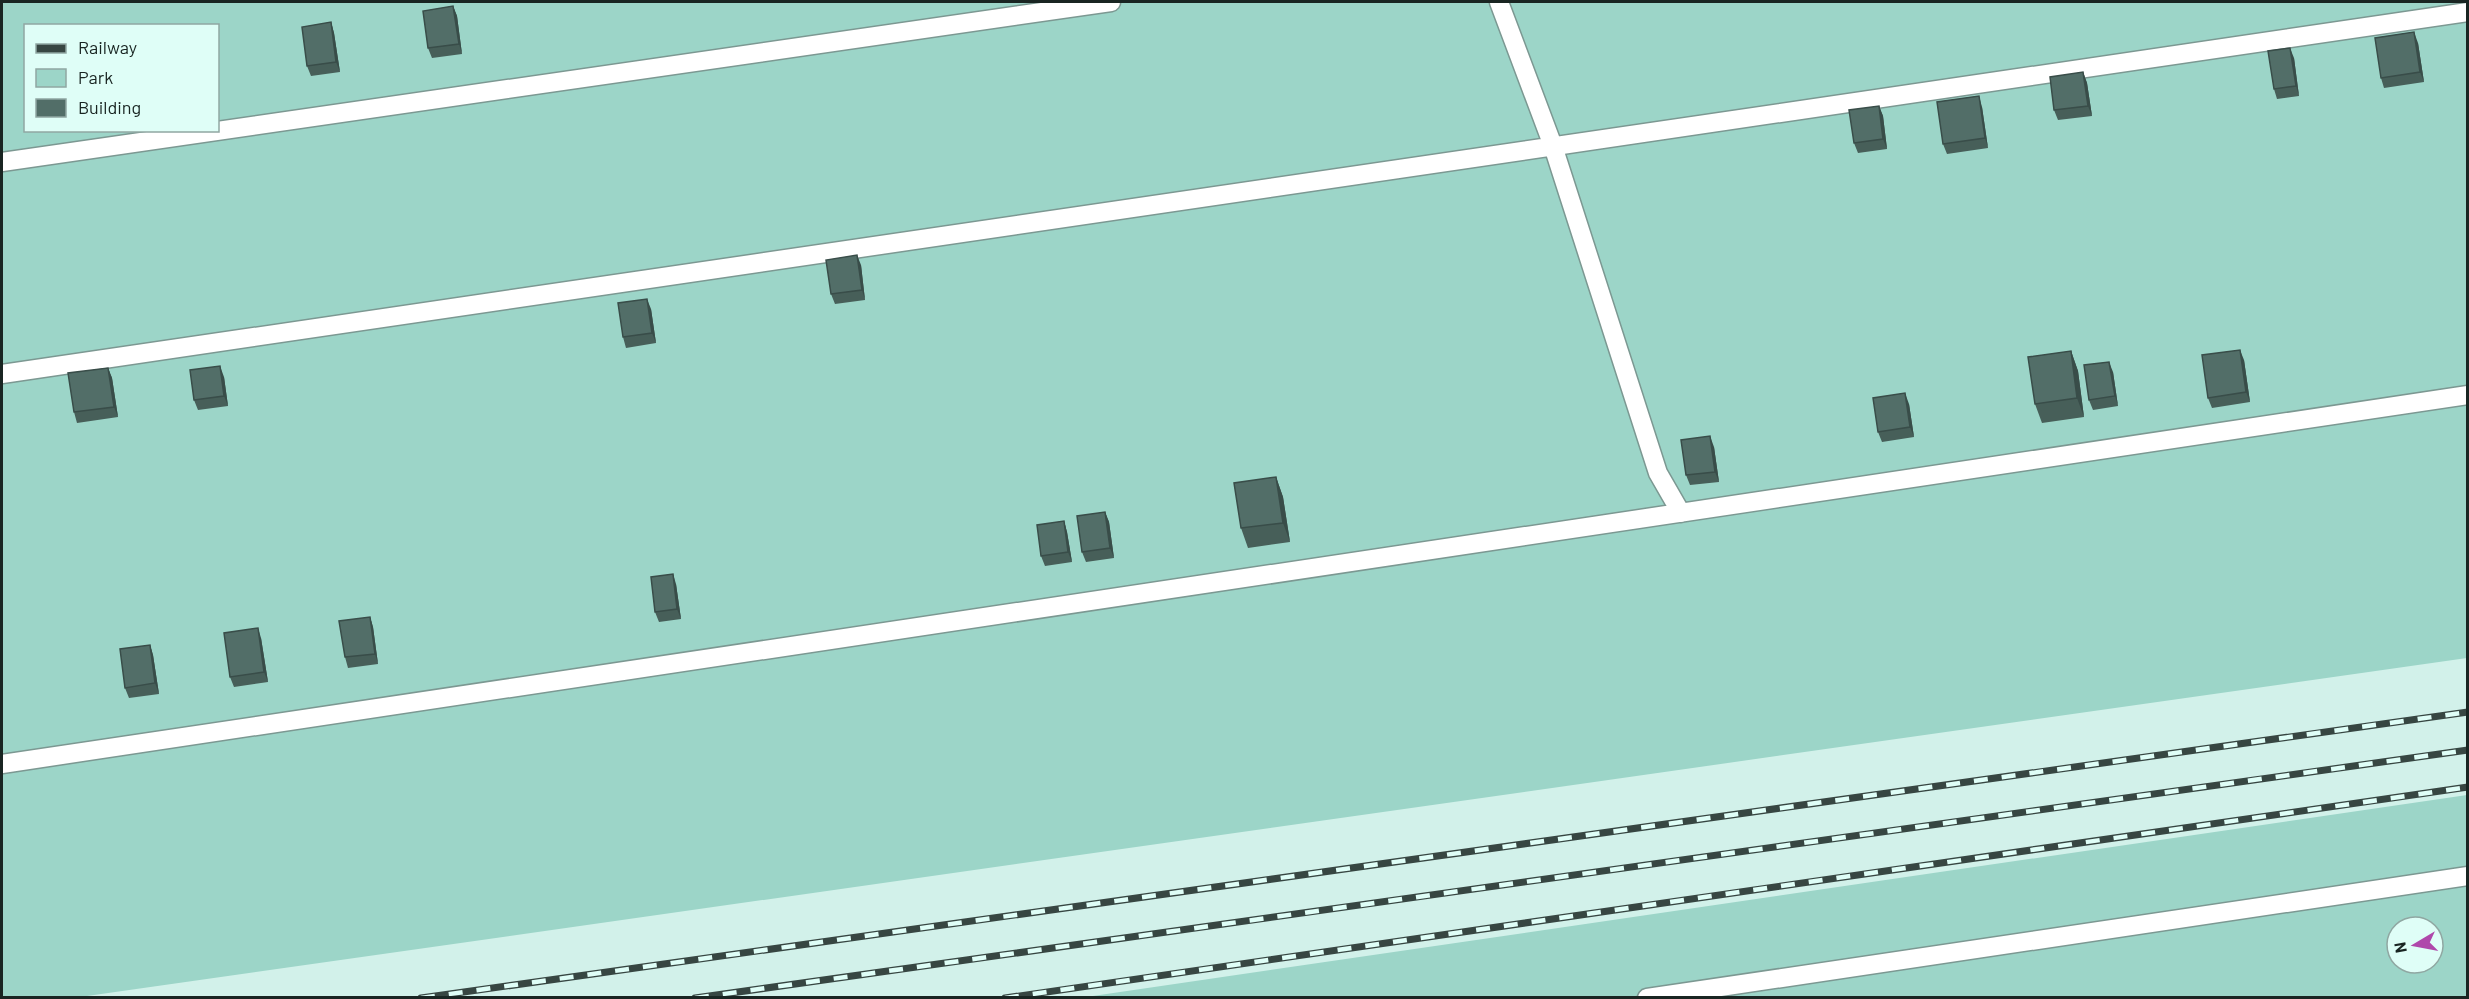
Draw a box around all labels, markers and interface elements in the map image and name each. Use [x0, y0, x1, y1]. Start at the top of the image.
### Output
legend [24, 24, 219, 132]
text: Railway [78, 36, 137, 58]
text: Park [78, 66, 113, 88]
text: Building [78, 96, 141, 118]
north arrow [2385, 915, 2445, 975]
text: N [2389, 941, 2410, 955]

